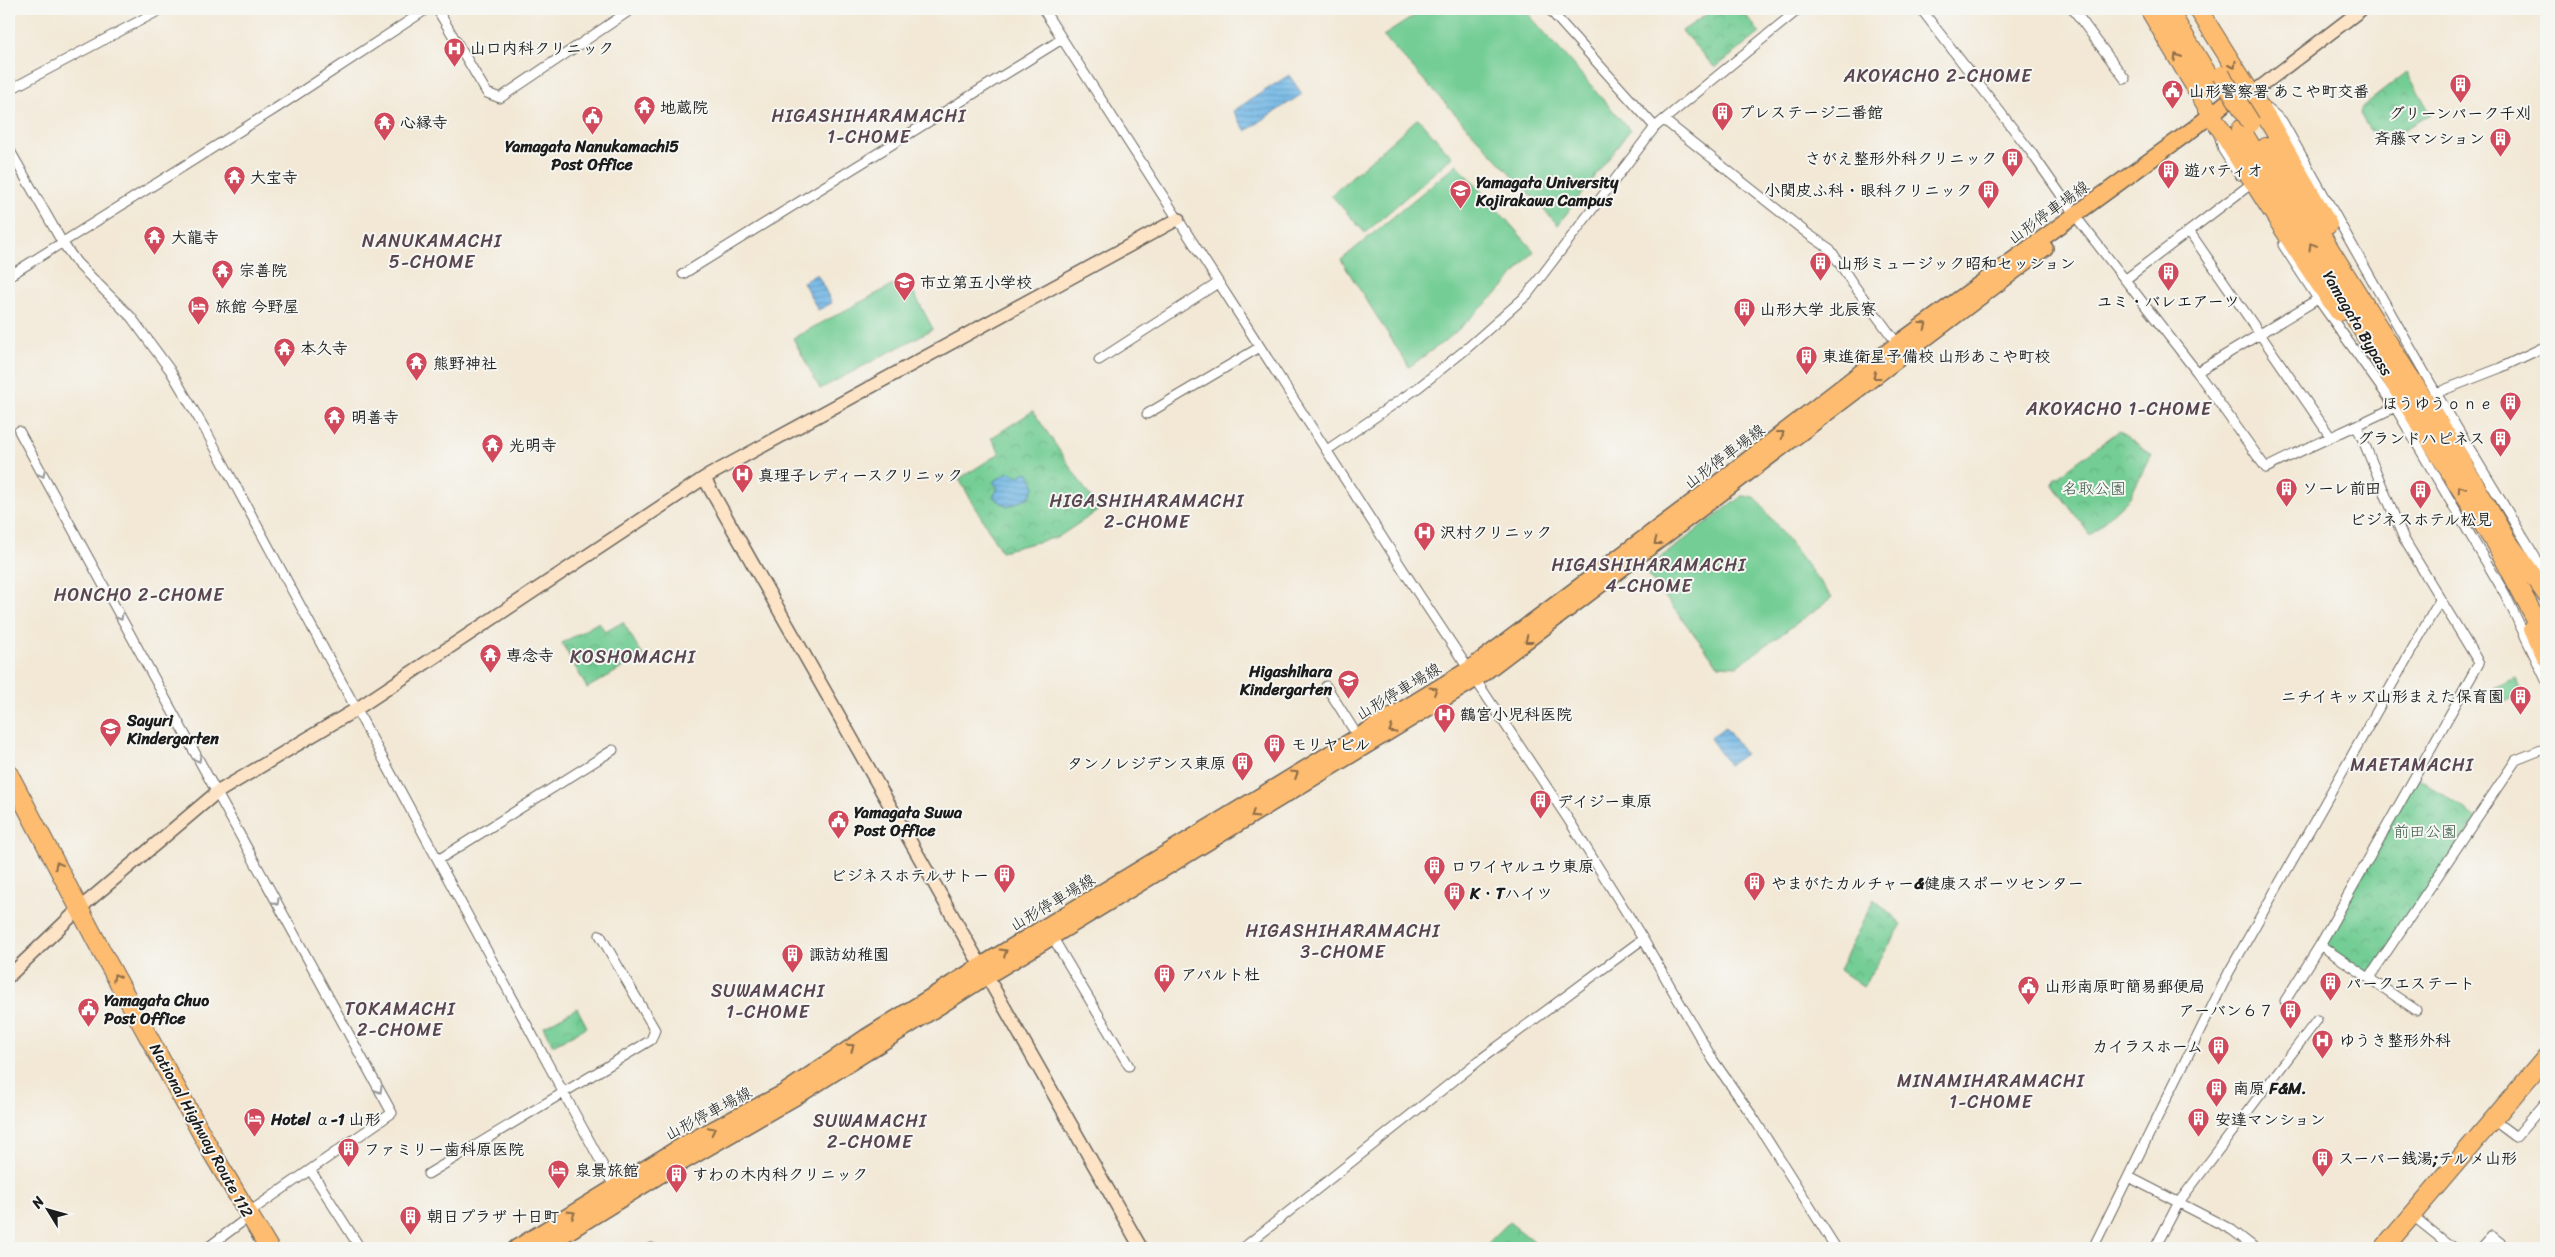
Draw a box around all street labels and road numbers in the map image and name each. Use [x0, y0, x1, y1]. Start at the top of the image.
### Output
street label: 山形停車場線 [2001, 172, 2096, 252]
street label: Yamagata Bypass [2314, 265, 2401, 382]
street label: 山形停車場線 [1677, 416, 1771, 497]
street label: 山形停車場線 [1350, 654, 1447, 729]
street label: 山形停車場線 [1004, 865, 1101, 940]
street label: National Highway Route 112 [141, 1038, 262, 1223]
street label: 山形停車場線 [659, 1078, 757, 1149]

